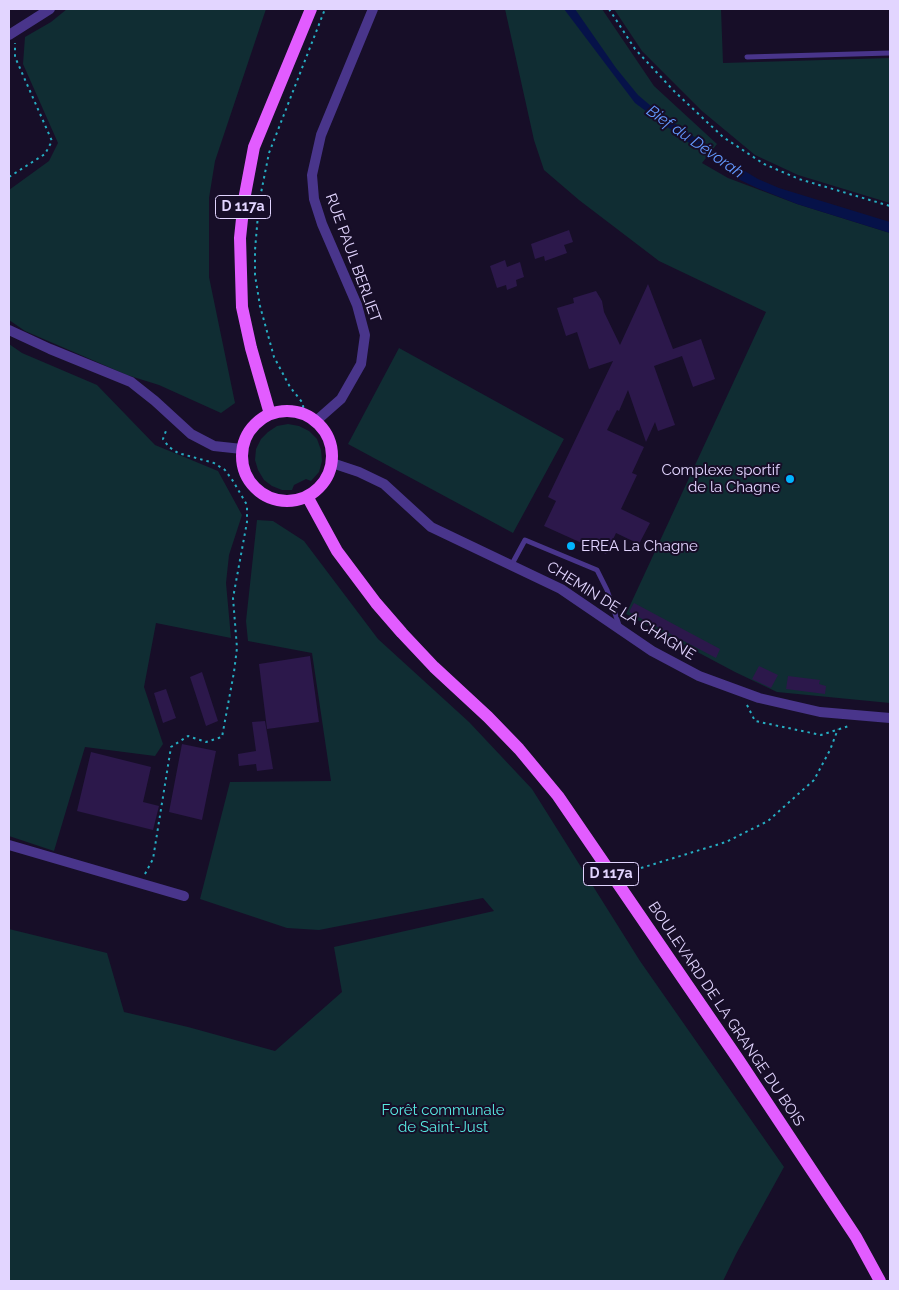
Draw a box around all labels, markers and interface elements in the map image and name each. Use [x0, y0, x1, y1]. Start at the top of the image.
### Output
water label: Bief du Dévorah [643, 101, 747, 183]
street label: RUE PAUL BERLIET [321, 191, 385, 325]
road number: D 117a [216, 196, 270, 218]
place label: Complexe sportif de la Chagne [661, 461, 780, 496]
marker: Complexe sportif de la Chagne [784, 473, 796, 485]
place label: EREA La Chagne [581, 537, 698, 555]
marker: EREA La Chagne [565, 540, 577, 552]
street label: CHEMIN DE LA CHAGNE [543, 558, 699, 664]
road number: D 117a [584, 862, 638, 886]
street label: BOULEVARD DE LA GRANGE DU BOIS [644, 898, 808, 1130]
park label: Forêt communale de Saint-Just [381, 1101, 505, 1136]

